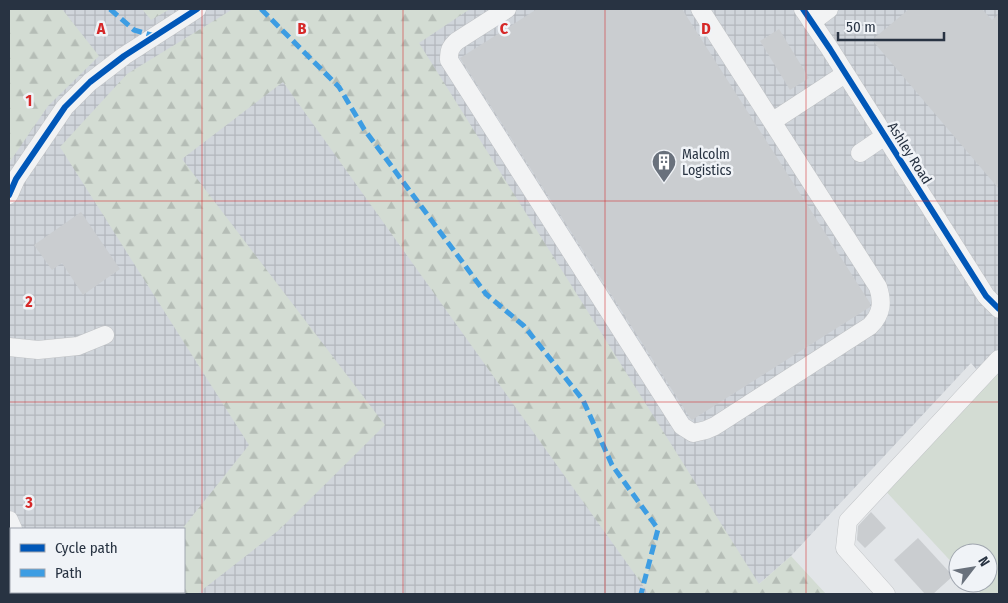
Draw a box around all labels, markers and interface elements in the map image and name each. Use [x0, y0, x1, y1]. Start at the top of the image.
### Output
scale bar [838, 10, 944, 42]
text: 50 m [846, 18, 876, 36]
text: A [96, 19, 106, 38]
text: B [298, 19, 307, 38]
text: C [500, 19, 509, 38]
text: D [701, 19, 711, 38]
text: 1 [26, 91, 32, 110]
street label: Ashley Road [884, 119, 935, 187]
place label: Malcolm Logistics [682, 146, 731, 179]
building icon: Malcolm Logistics [651, 149, 677, 183]
text: 2 [24, 292, 33, 311]
text: 3 [24, 493, 33, 512]
legend [10, 528, 185, 593]
text: Cycle path [55, 539, 118, 557]
north arrow [948, 543, 998, 593]
text: N [974, 554, 993, 570]
text: Path [55, 564, 82, 582]

